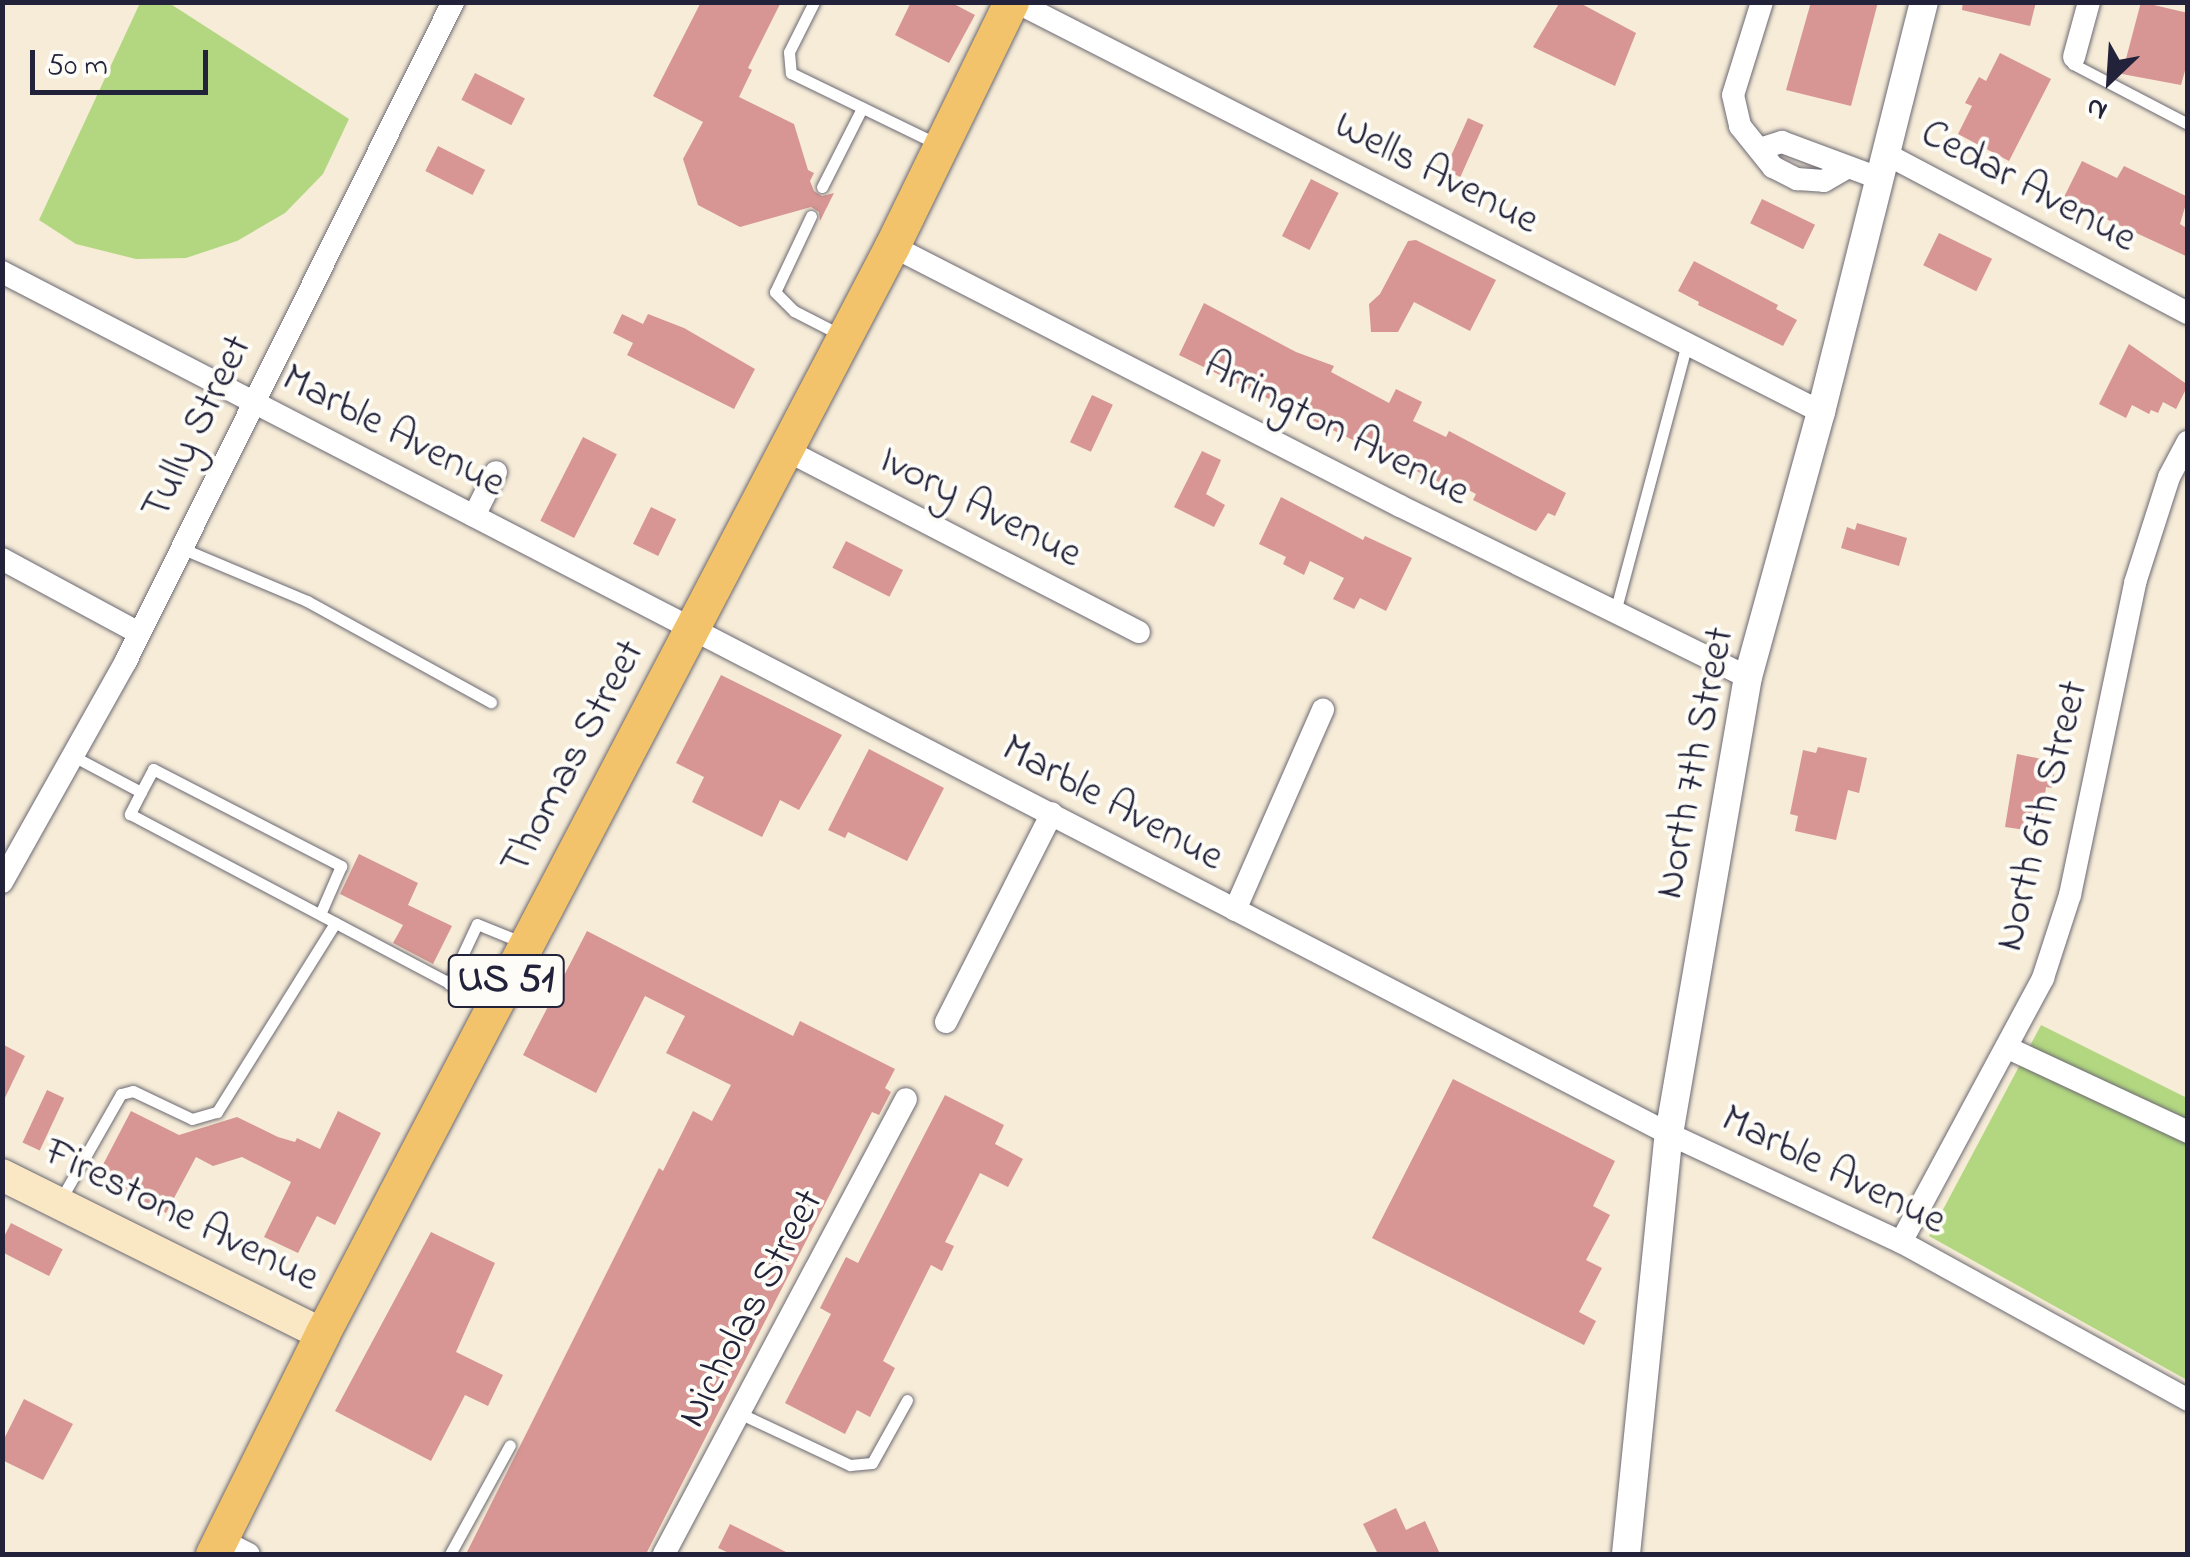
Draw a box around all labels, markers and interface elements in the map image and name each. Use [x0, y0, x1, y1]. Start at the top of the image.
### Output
scale bar [35, 30, 212, 92]
north arrow [2060, 30, 2160, 130]
text: 50 m [47, 45, 108, 89]
text: N [2080, 85, 2114, 130]
street label: Wells Avenue [1325, 101, 1547, 247]
street label: Cedar Avenue [1911, 109, 2145, 265]
street label: Tully Street [132, 327, 264, 529]
street label: Arrington Avenue [1195, 341, 1477, 519]
street label: Marble Avenue [273, 354, 513, 510]
street label: Ivory Avenue [870, 436, 1090, 580]
street label: North 7th Street [1645, 623, 1747, 903]
street label: Thomas Street [491, 632, 657, 884]
street label: North 6th Street [1985, 676, 2101, 956]
street label: Marble Avenue [992, 724, 1232, 884]
road number: US 51 [446, 946, 566, 1016]
street label: Marble Avenue [1712, 1095, 1954, 1247]
street label: Firestone Avenue [35, 1128, 327, 1304]
street label: Nicholas Street [668, 1181, 836, 1437]

